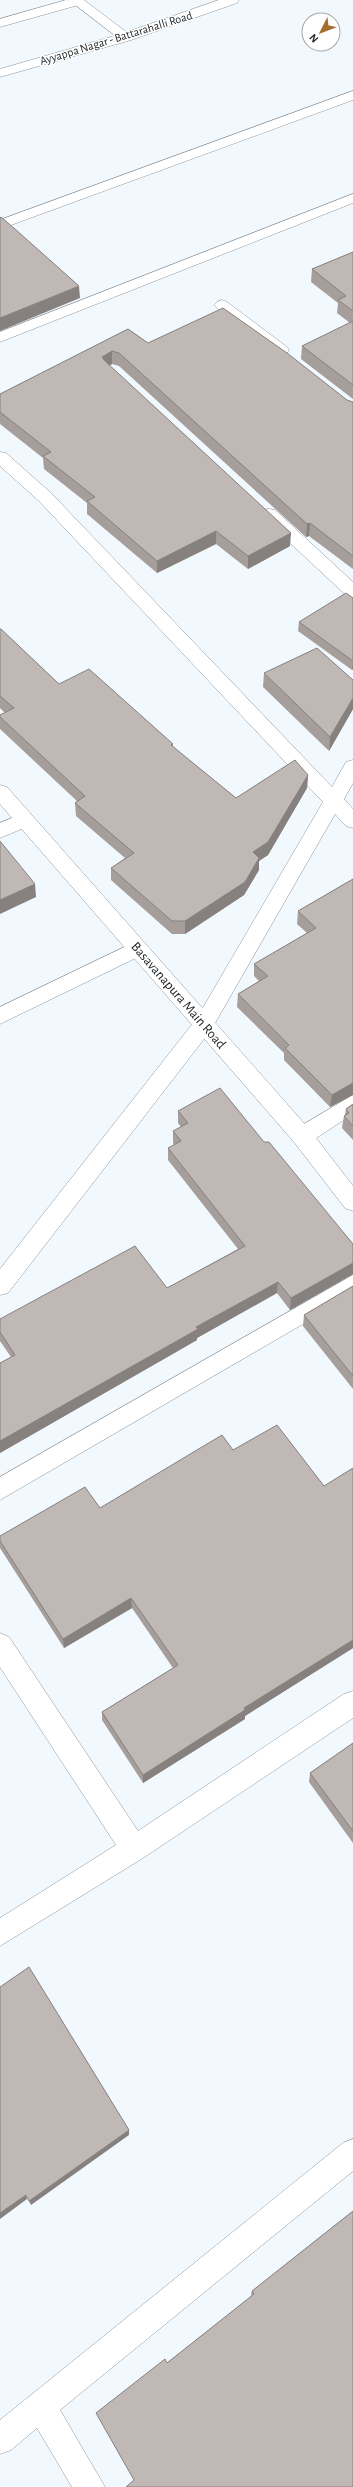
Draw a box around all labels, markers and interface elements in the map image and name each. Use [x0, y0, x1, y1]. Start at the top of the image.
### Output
street label: Ayyappa Nagar - Battarahalli Road [38, 9, 194, 68]
north arrow [301, 12, 341, 52]
text: N [307, 32, 321, 45]
street label: Basavanapura Main Road [128, 940, 228, 1052]

